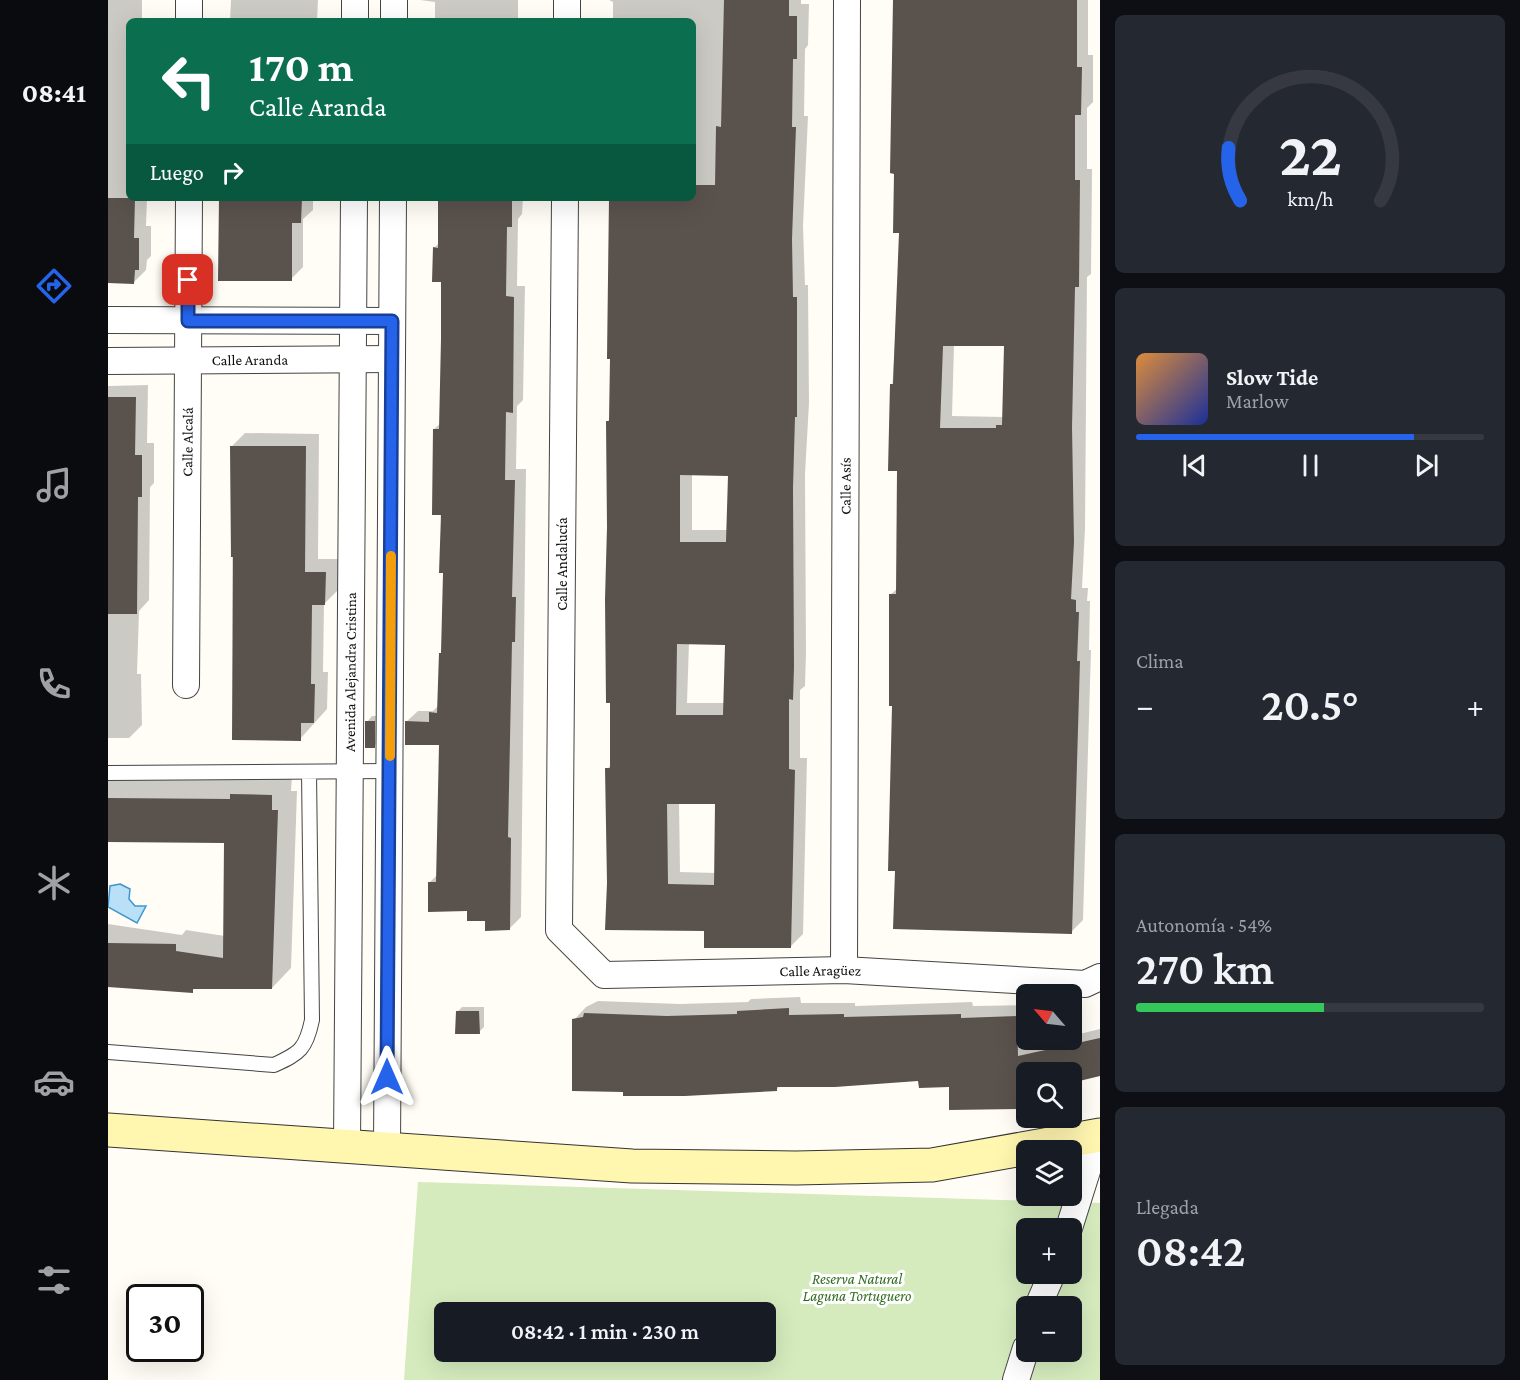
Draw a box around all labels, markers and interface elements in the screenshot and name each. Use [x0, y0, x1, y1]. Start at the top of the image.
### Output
icon: left [150, 42, 228, 120]
text: 170 m [249, 43, 354, 90]
text: 08:41 [22, 78, 86, 108]
text: Calle Aranda [249, 92, 387, 122]
text: 22 [1279, 119, 1341, 188]
icon: right [216, 156, 249, 189]
text: Luego [150, 160, 204, 185]
text: km/h [1287, 187, 1334, 211]
pin [162, 254, 213, 305]
icon: arrive [171, 263, 204, 296]
icon: directions [33, 265, 75, 307]
street label: Calle Aranda [212, 352, 288, 368]
text: Slow Tide [1226, 365, 1318, 390]
text: Marlow [1226, 390, 1289, 412]
street label: Calle Alcalá [179, 407, 196, 477]
icon: previous [1178, 449, 1211, 482]
icon: pause [1294, 449, 1327, 482]
icon: next [1410, 449, 1443, 482]
street label: Calle Asís [837, 457, 854, 515]
icon: music [33, 464, 75, 506]
street label: Calle Andalucía [554, 517, 570, 611]
street label: Avenida Alejandra Cristina [342, 592, 359, 752]
text: Clima [1136, 650, 1184, 672]
icon: phone [33, 663, 75, 705]
text: 20.5° [1261, 680, 1359, 730]
text: − [1136, 687, 1153, 724]
text: + [1467, 687, 1484, 724]
icon: climate [33, 862, 75, 904]
text: Autonomía · 54% [1136, 914, 1272, 936]
text: 270 km [1136, 944, 1274, 994]
street label: Calle Aragüez [779, 962, 862, 979]
north arrow [1016, 984, 1082, 1050]
map controls [1016, 984, 1082, 1362]
position arrow [355, 1045, 419, 1109]
icon: car [33, 1061, 75, 1103]
button: search [1016, 1062, 1082, 1128]
button: layers [1016, 1140, 1082, 1206]
text: Llegada [1136, 1196, 1199, 1218]
button: + [1016, 1218, 1082, 1284]
text: 08:42 [1136, 1226, 1245, 1276]
icon: filters [33, 1259, 75, 1301]
park label: Reserva Natural Laguna Tortuguero [803, 1271, 911, 1305]
speed limit sign: 30 [126, 1284, 204, 1362]
button: − [1016, 1296, 1082, 1362]
text: 08:42 · 1 min · 230 m [511, 1319, 699, 1344]

